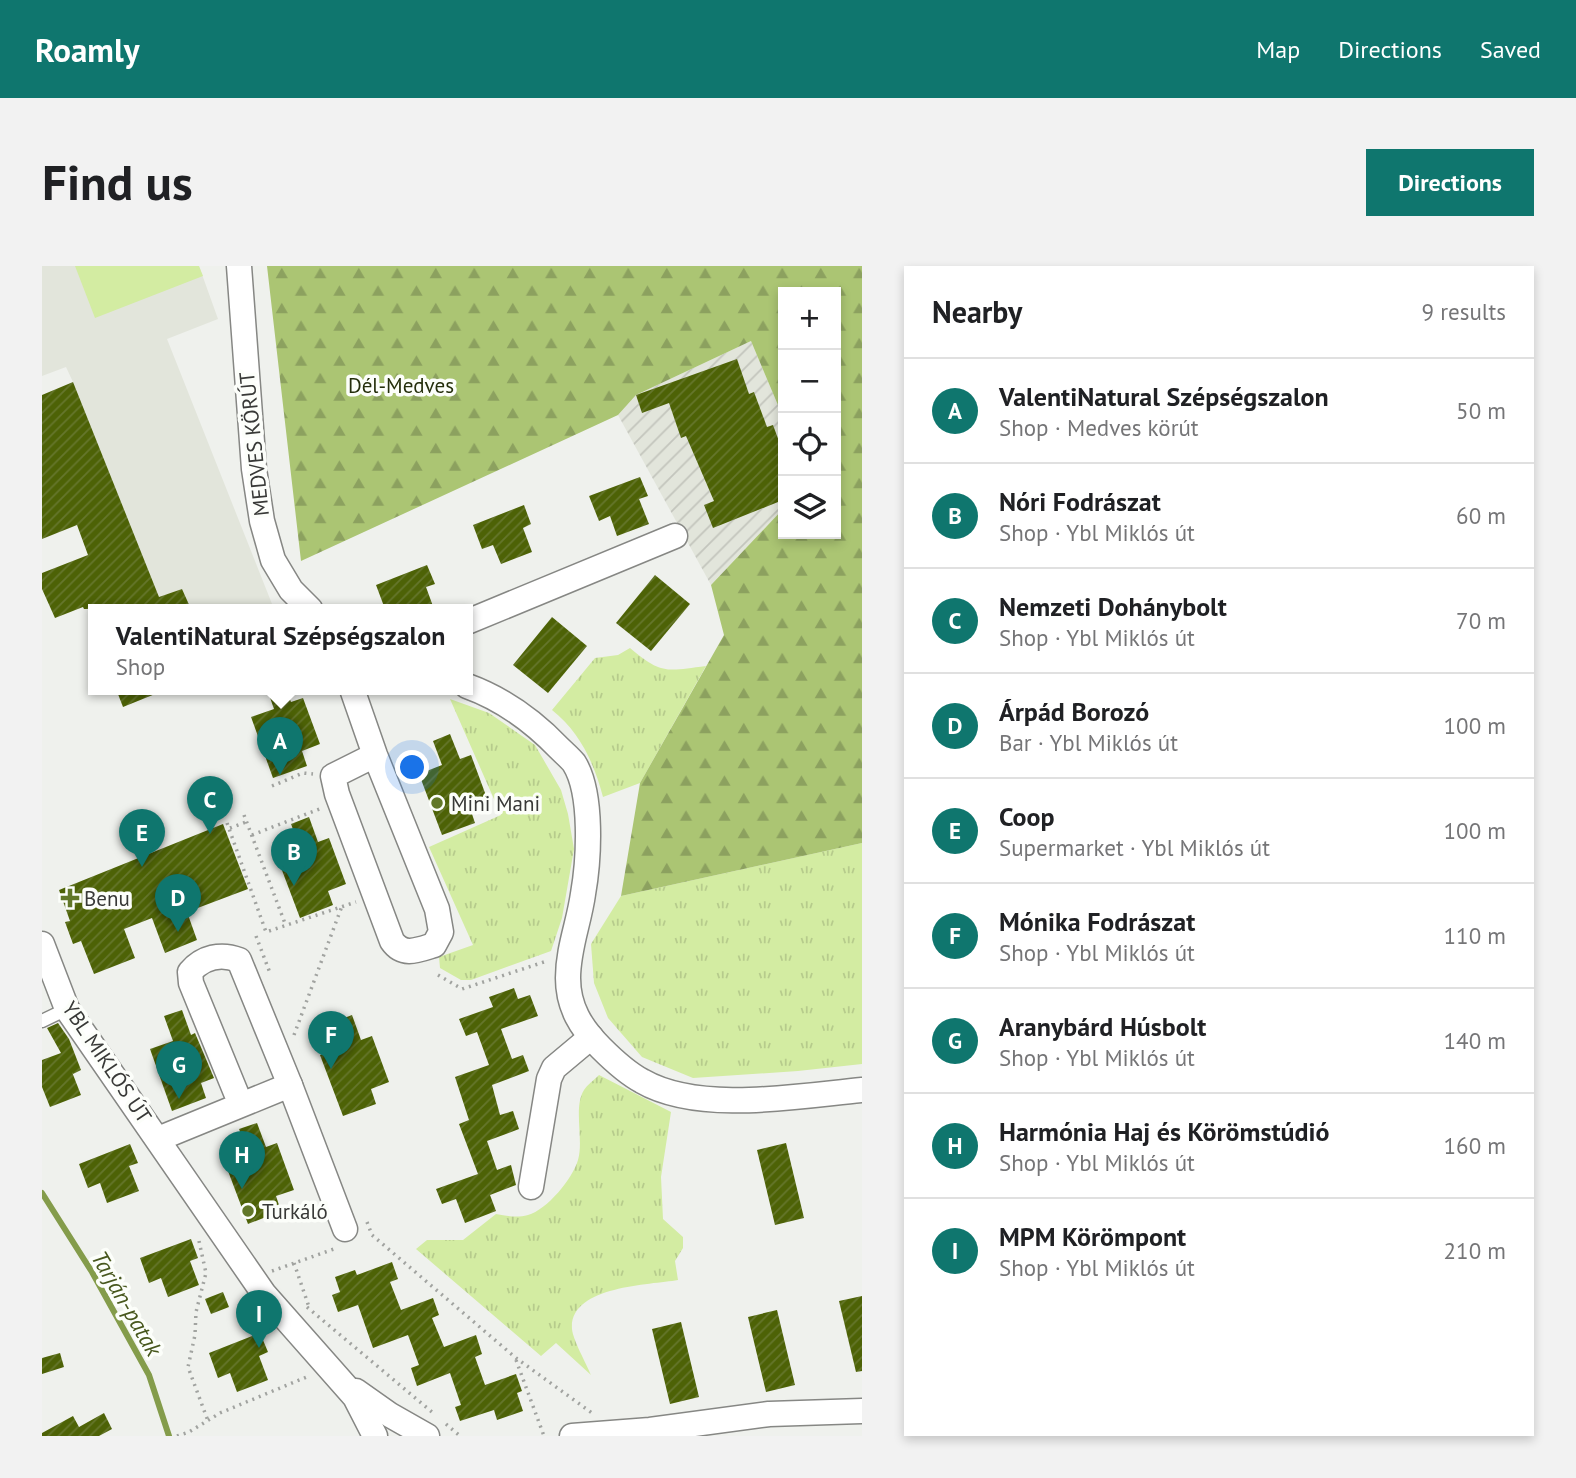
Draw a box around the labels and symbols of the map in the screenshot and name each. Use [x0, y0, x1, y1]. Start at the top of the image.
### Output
street label: MEDVES KÖRÚT [233, 370, 275, 518]
park label: Dél-Medves [348, 372, 454, 399]
pin: A [257, 717, 303, 775]
your location [395, 750, 429, 784]
pin: C [187, 776, 233, 834]
place label: Mini Mani [451, 790, 540, 817]
marker: Mini Mani [429, 795, 445, 811]
pin: E [119, 809, 165, 867]
pin: B [271, 828, 317, 886]
pin: D [155, 874, 201, 932]
place label: Benu [84, 885, 130, 912]
marker: Benu [62, 890, 78, 906]
street label: YBL MIKLÓS ÚT [56, 996, 158, 1128]
pin: F [308, 1011, 354, 1069]
pin: G [156, 1041, 202, 1099]
pin: H [219, 1131, 265, 1189]
place label: Turkáló [262, 1198, 328, 1225]
marker: Turkáló [240, 1203, 256, 1219]
water label: Tarján-patak [85, 1245, 170, 1362]
pin: I [236, 1290, 282, 1348]

